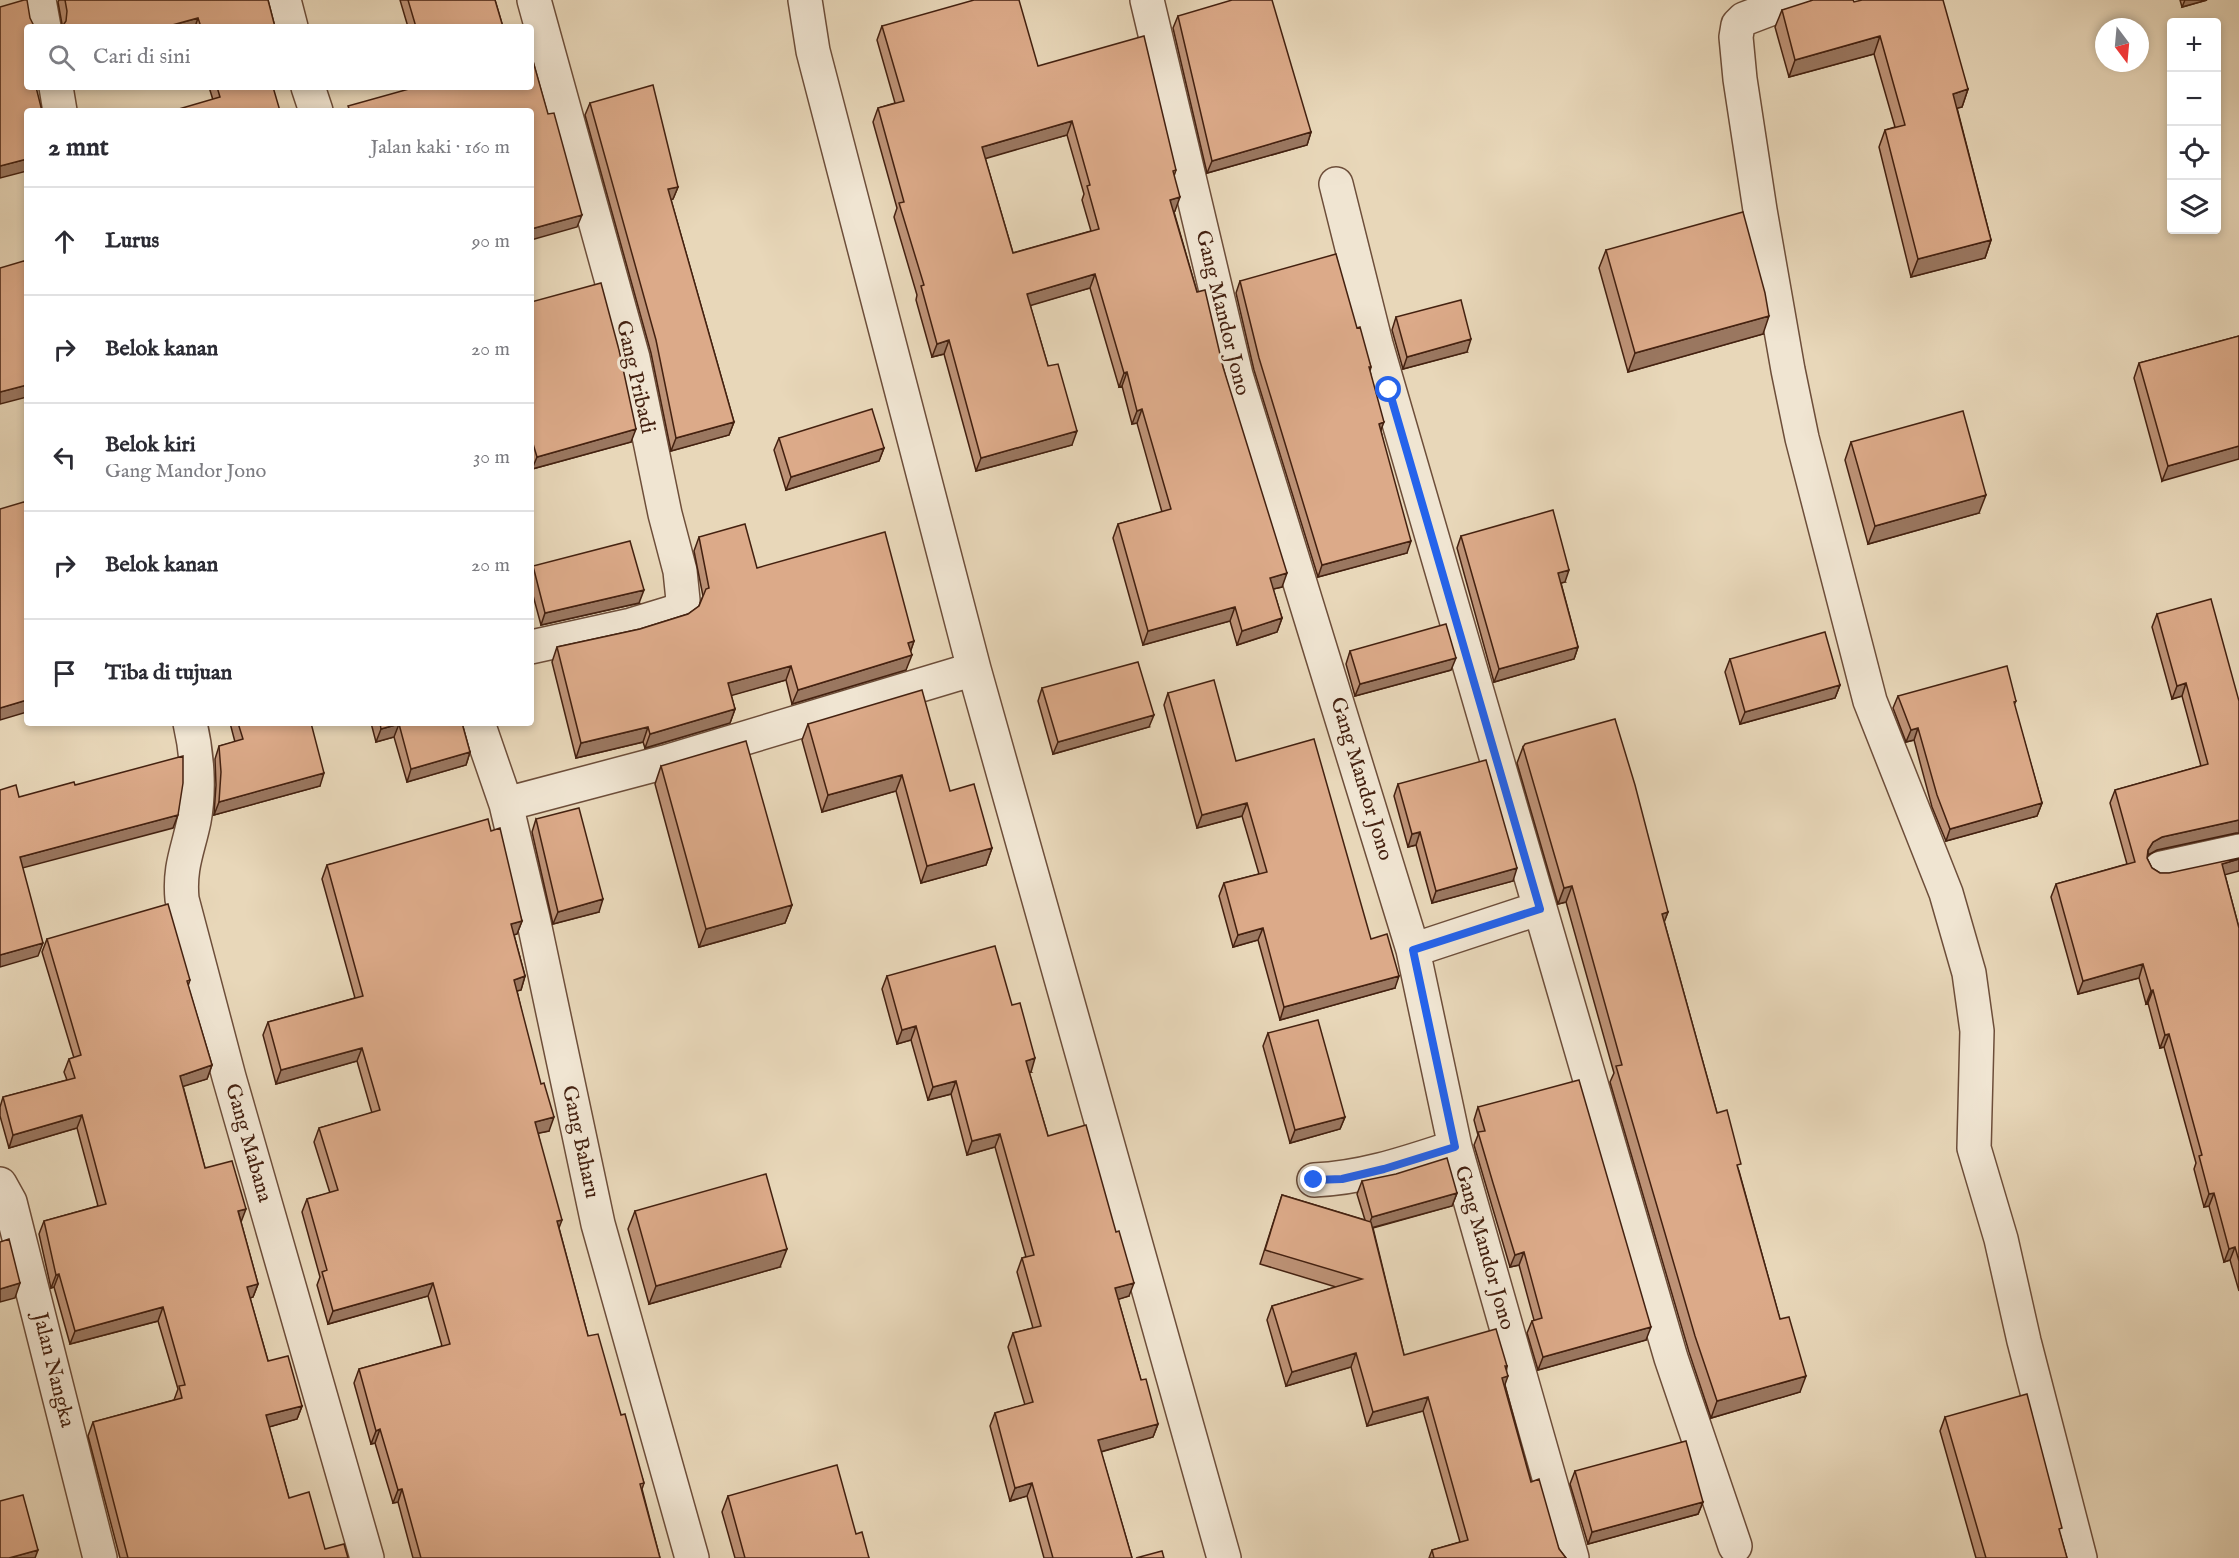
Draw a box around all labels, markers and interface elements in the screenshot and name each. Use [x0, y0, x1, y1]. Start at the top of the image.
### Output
north arrow [2095, 18, 2149, 72]
map controls [2167, 18, 2221, 234]
button: + [2167, 18, 2221, 72]
search box [24, 24, 534, 90]
icon: search [45, 41, 78, 74]
text: Cari di sini [93, 43, 191, 71]
button: − [2167, 72, 2221, 126]
button: locate [2167, 126, 2221, 180]
text: 2 mnt [48, 131, 109, 164]
text: Jalan kaki · 160 m [371, 135, 510, 160]
button: layers [2167, 180, 2221, 234]
icon: ahead [48, 225, 81, 258]
text: Lurus [105, 227, 159, 255]
street label: Gang Mandor Jono [1188, 228, 1256, 398]
text: 90 m [472, 229, 510, 254]
street label: Gang Pribadi [609, 318, 661, 436]
icon: right [48, 333, 81, 366]
text: Belok kanan [105, 335, 218, 363]
text: 20 m [471, 337, 510, 362]
route start [1375, 376, 1401, 402]
text: Belok kiri [105, 431, 196, 459]
icon: left [48, 441, 81, 474]
text: 30 m [473, 445, 510, 470]
text: Gang Mandor Jono [105, 459, 266, 484]
icon: right [48, 549, 81, 582]
text: Belok kanan [105, 551, 218, 579]
text: 20 m [471, 553, 510, 578]
icon: arrive [48, 657, 81, 690]
text: Tiba di tujuan [105, 659, 232, 687]
street label: Gang Mandor Jono [1323, 694, 1399, 864]
street label: Gang Mabana [218, 1080, 278, 1206]
street label: Gang Baharu [555, 1083, 605, 1201]
street label: Gang Mandor Jono [1448, 1163, 1520, 1333]
route end [1300, 1166, 1326, 1192]
street label: Jalan Nangka [25, 1308, 81, 1431]

